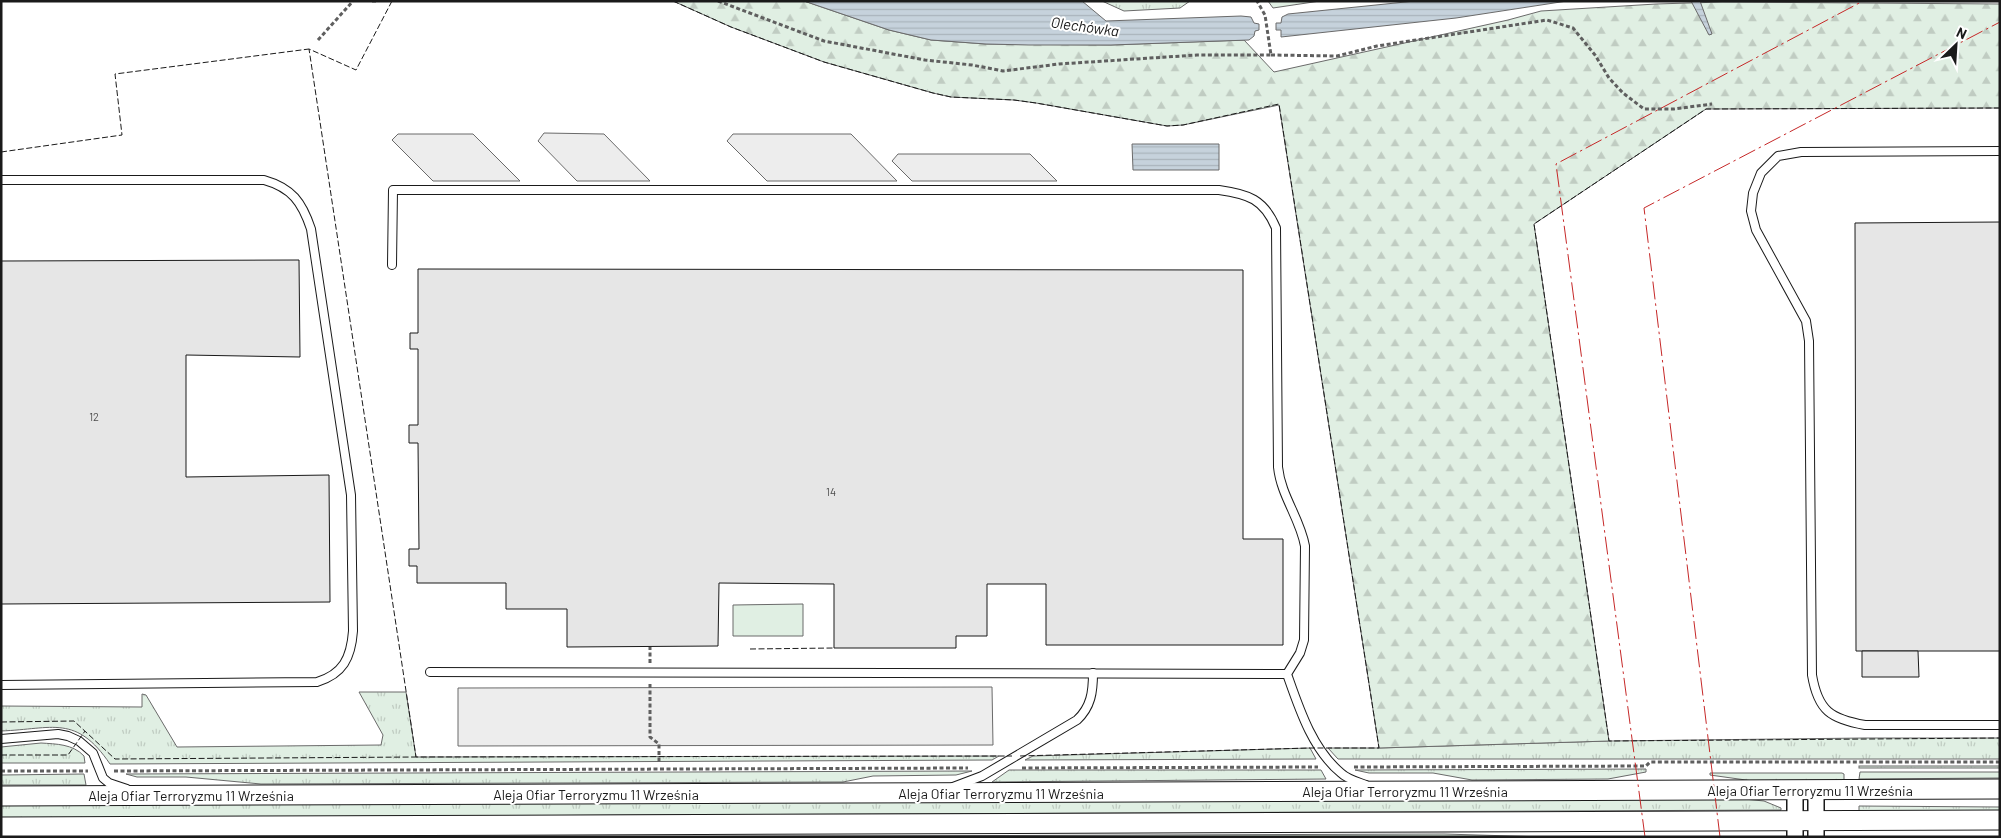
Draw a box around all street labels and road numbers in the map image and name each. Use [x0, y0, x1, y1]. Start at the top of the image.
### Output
street label: Aleja Ofiar Terroryzmu 11 Września [1707, 782, 1913, 799]
street label: Aleja Ofiar Terroryzmu 11 Września [1302, 783, 1508, 800]
street label: Aleja Ofiar Terroryzmu 11 Września [898, 785, 1104, 802]
street label: Aleja Ofiar Terroryzmu 11 Września [493, 786, 699, 803]
street label: Aleja Ofiar Terroryzmu 11 Września [88, 787, 294, 804]

